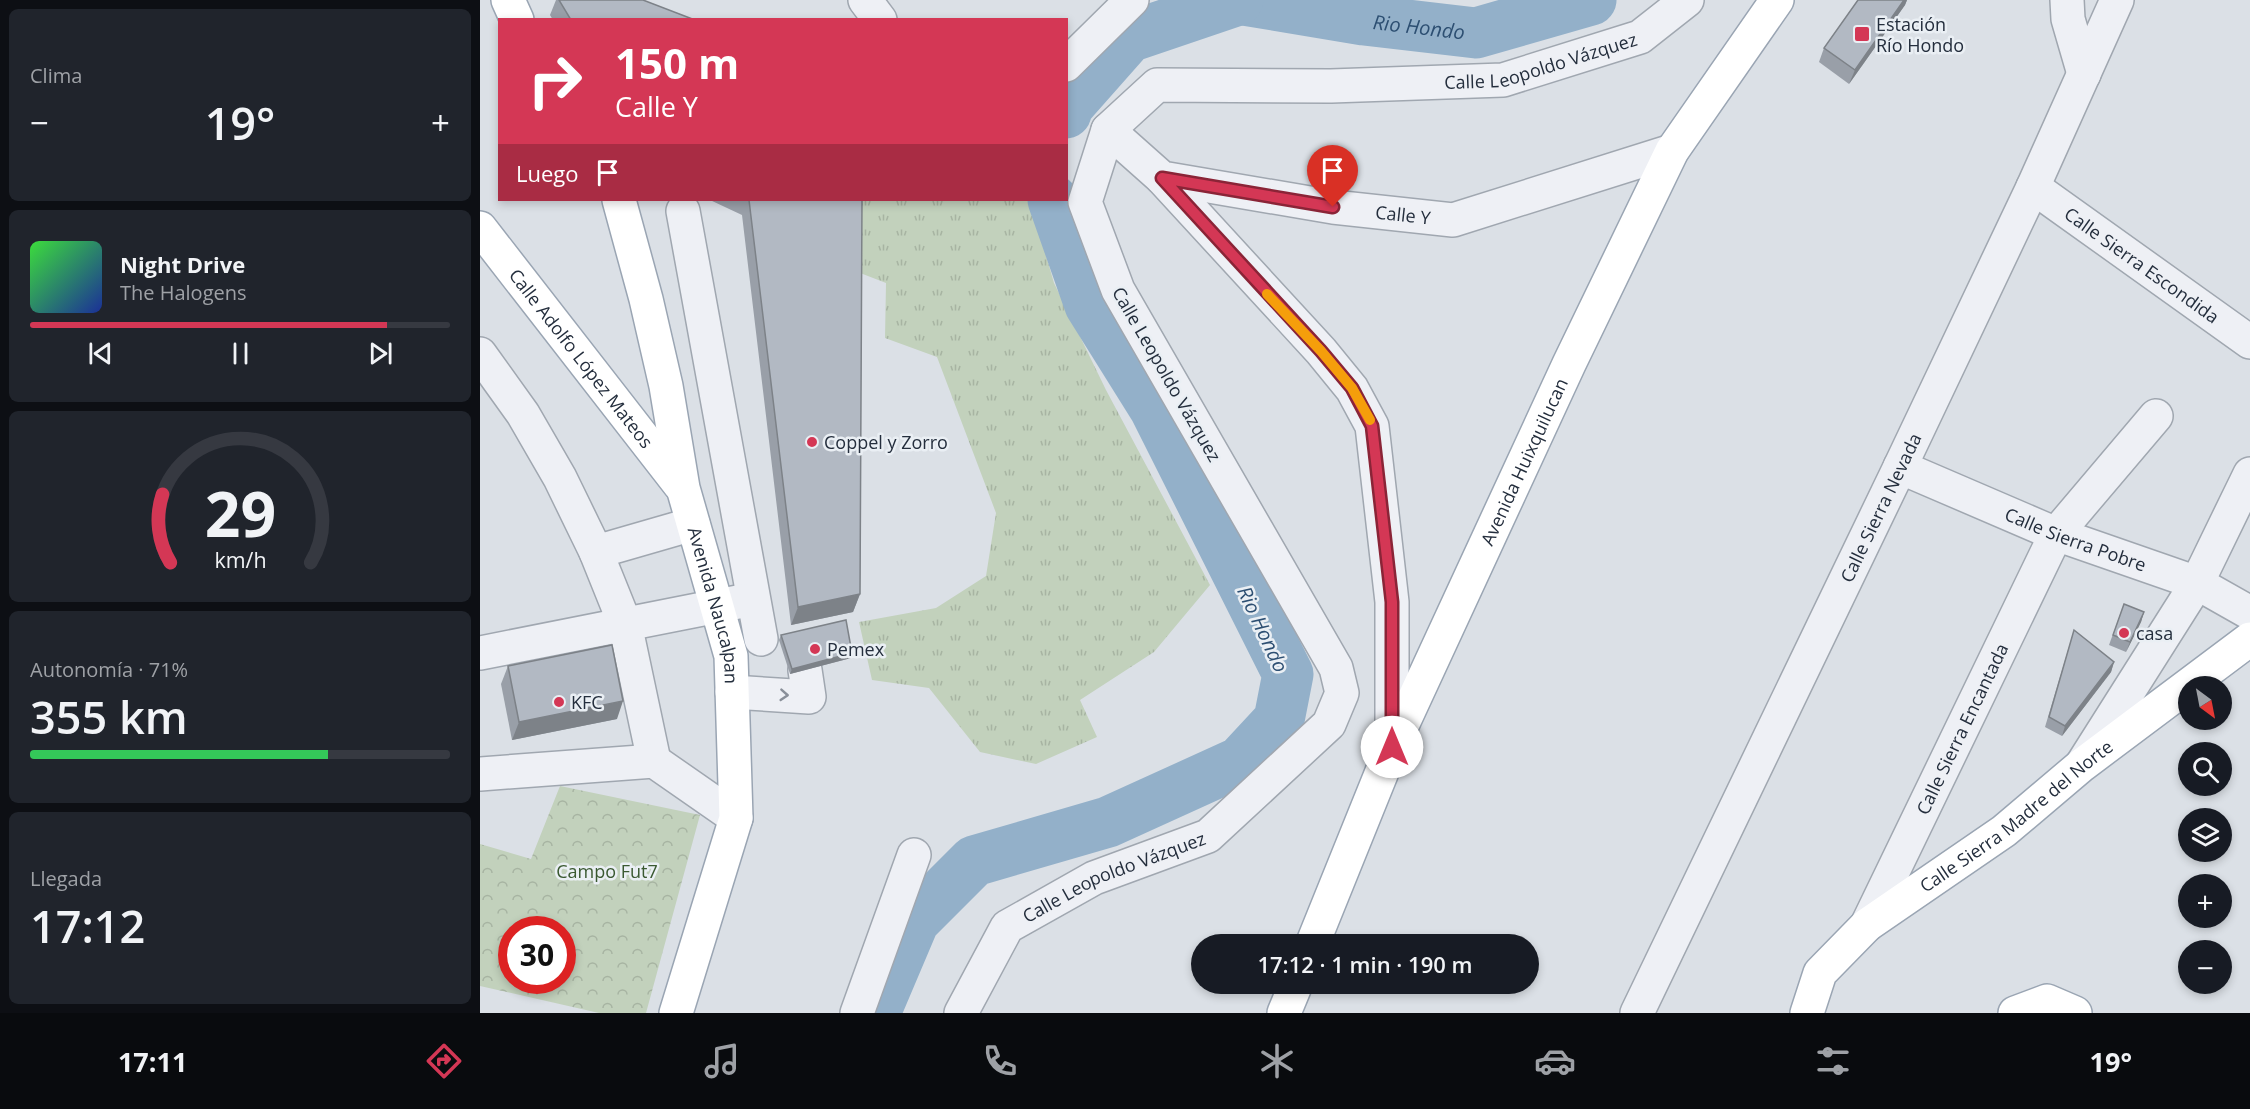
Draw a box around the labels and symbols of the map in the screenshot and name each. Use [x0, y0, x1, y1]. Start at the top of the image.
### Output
water label: Rio Hondo [1372, 8, 1466, 45]
place label: Estación Río Hondo [1876, 12, 1964, 57]
marker: Estación Río Hondo [1853, 25, 1871, 43]
street label: Calle Leopoldo Vázquez [1444, 27, 1640, 94]
pin [1307, 145, 1358, 207]
street label: Calle Y [1374, 200, 1433, 230]
street label: Calle Sierra Escondida [2060, 201, 2224, 328]
street label: Calle Adolfo López Mateos [504, 264, 659, 453]
street label: Calle Leopoldo Vázquez [1107, 282, 1227, 466]
street label: Avenida Huixquilucan [1475, 374, 1573, 549]
street label: Calle Sierra Nevada [1834, 429, 1926, 586]
place label: Coppel y Zorro [824, 430, 948, 454]
marker: Coppel y Zorro [805, 435, 819, 449]
street label: Calle Sierra Pobre [2001, 501, 2150, 576]
street label: Avenida Naucalpan [683, 524, 744, 684]
water label: Rio Hondo [1231, 582, 1295, 676]
place label: casa [2136, 621, 2173, 645]
marker: casa [2117, 626, 2131, 640]
place label: Pemex [827, 637, 885, 661]
street label: Calle Sierra Encantada [1910, 639, 2013, 818]
marker: Pemex [808, 642, 822, 656]
north arrow [2178, 676, 2232, 730]
one-way arrow [780, 689, 789, 702]
place label: KFC [571, 690, 603, 714]
marker: KFC [552, 695, 566, 709]
position arrow [1360, 715, 1424, 779]
street label: Calle Sierra Madre del Norte [1915, 734, 2117, 897]
street label: Calle Leopoldo Vázquez [1018, 826, 1209, 928]
park label: Campo Fut7 [556, 859, 658, 883]
speed limit sign: 30 [498, 916, 576, 994]

